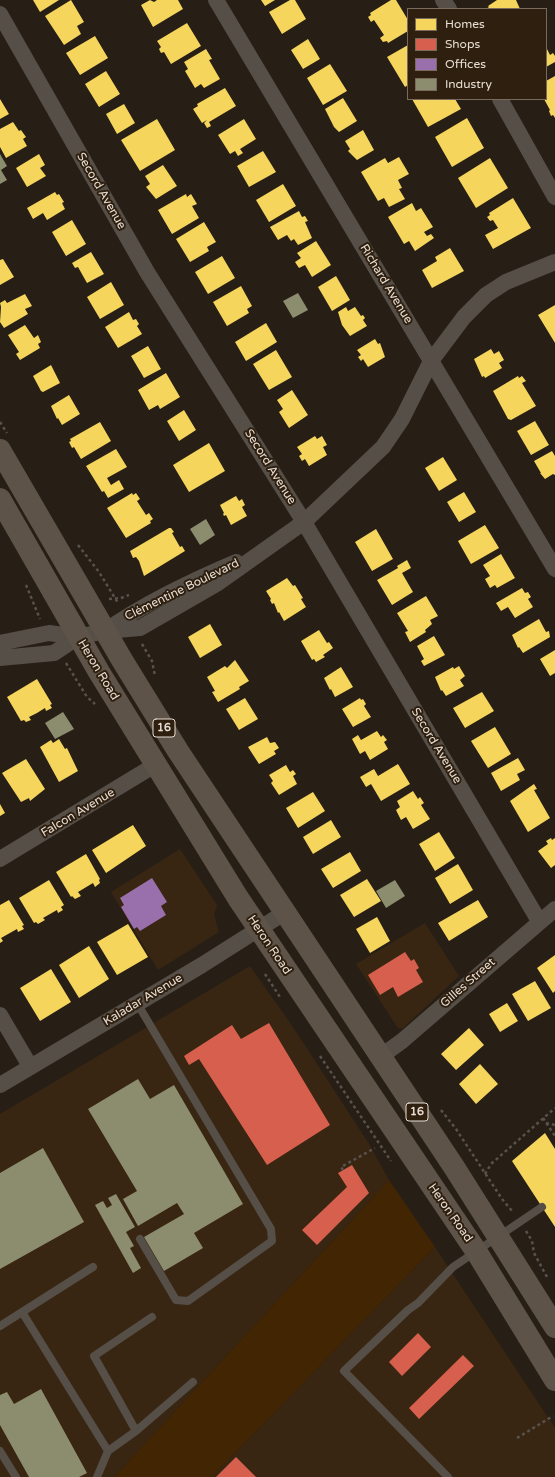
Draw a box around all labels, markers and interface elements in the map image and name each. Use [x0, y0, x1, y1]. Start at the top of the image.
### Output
legend [407, 8, 547, 100]
text: Homes [445, 17, 485, 31]
text: Shops [445, 37, 480, 51]
text: Offices [445, 57, 486, 71]
text: Industry [445, 77, 492, 91]
street label: Secord Avenue [73, 150, 129, 232]
street label: Richard Avenue [357, 242, 415, 326]
street label: Secord Avenue [241, 427, 299, 507]
street label: Clémentine Boulevard [122, 556, 242, 624]
street label: Heron Road [74, 637, 122, 703]
street label: Secord Avenue [408, 705, 464, 787]
road number: 16 [153, 719, 175, 737]
street label: Falcon Avenue [39, 785, 117, 841]
street label: Heron Road [244, 913, 294, 977]
street label: Gilles Street [438, 955, 498, 1011]
street label: Kaladar Avenue [101, 971, 185, 1029]
road number: 16 [406, 1103, 428, 1121]
street label: Heron Road [425, 1181, 475, 1245]

